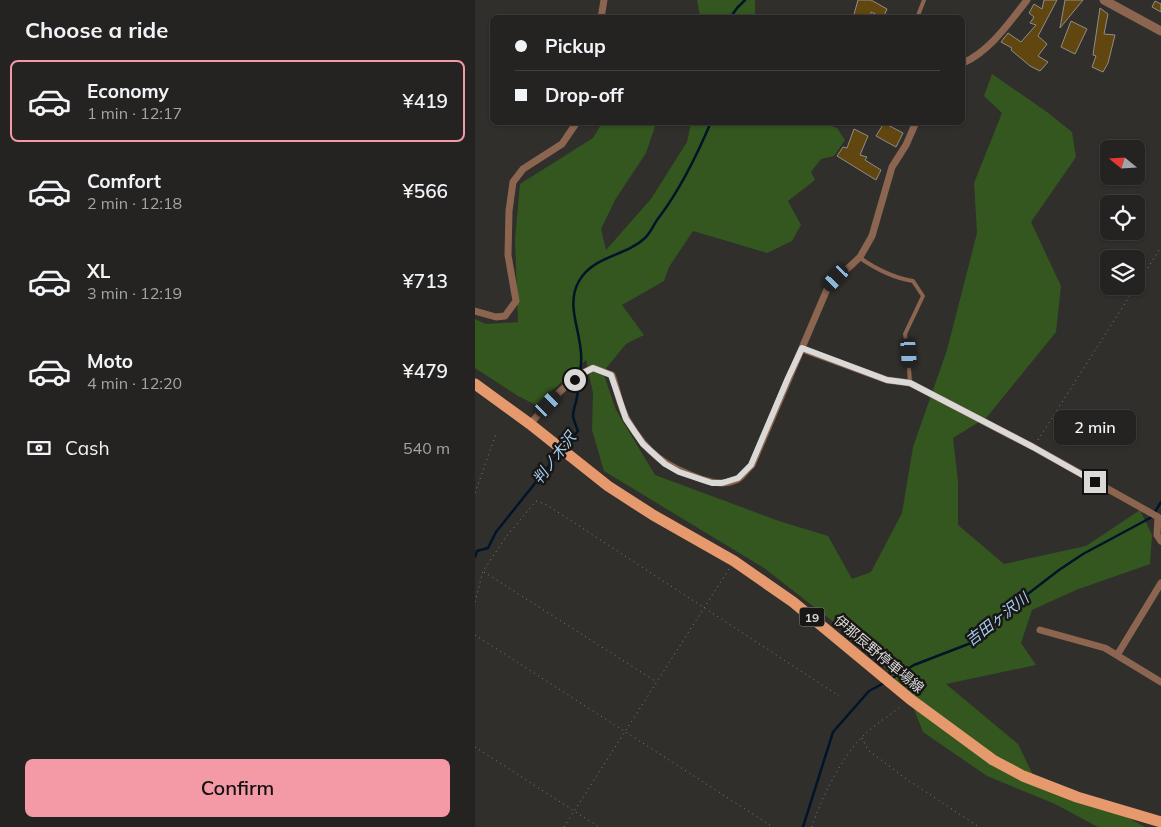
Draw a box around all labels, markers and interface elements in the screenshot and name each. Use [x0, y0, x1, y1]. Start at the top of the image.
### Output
text: Choose a ride [25, 16, 168, 44]
text: Pickup [545, 34, 606, 58]
icon: car [27, 79, 72, 124]
text: Economy [87, 79, 169, 103]
text: Drop-off [545, 83, 623, 107]
text: ¥419 [402, 89, 448, 113]
text: 1 min · 12:17 [87, 103, 182, 123]
north arrow [1100, 140, 1145, 185]
map controls [1100, 140, 1145, 295]
icon: car [27, 169, 72, 214]
text: Comfort [87, 169, 161, 193]
text: ¥566 [402, 179, 448, 203]
text: 2 min · 12:18 [87, 193, 182, 213]
button: locate [1100, 195, 1145, 240]
button: layers [1100, 250, 1145, 295]
icon: car [27, 259, 72, 304]
text: XL [87, 259, 110, 283]
car [820, 262, 851, 294]
text: ¥713 [402, 269, 448, 293]
text: 3 min · 12:19 [87, 283, 182, 303]
car [900, 338, 917, 368]
icon: car [27, 349, 72, 394]
text: Moto [87, 349, 133, 373]
text: ¥479 [402, 359, 448, 383]
route start [564, 369, 586, 391]
text: 4 min · 12:20 [87, 373, 182, 393]
car [532, 388, 563, 420]
callout: 2 min [1054, 410, 1136, 444]
text: 2 min [1074, 417, 1116, 437]
water label: 判ノ木沢 [528, 427, 581, 488]
icon: cash [25, 434, 53, 462]
text: Cash [65, 436, 110, 460]
text: 540 m [403, 438, 450, 458]
route end [1084, 471, 1106, 493]
water label: 吉田ヶ沢川 [962, 587, 1034, 650]
road number: 19 [799, 608, 825, 626]
street label: 伊那辰野停車場線 [830, 611, 928, 697]
button: Confirm [25, 759, 450, 817]

